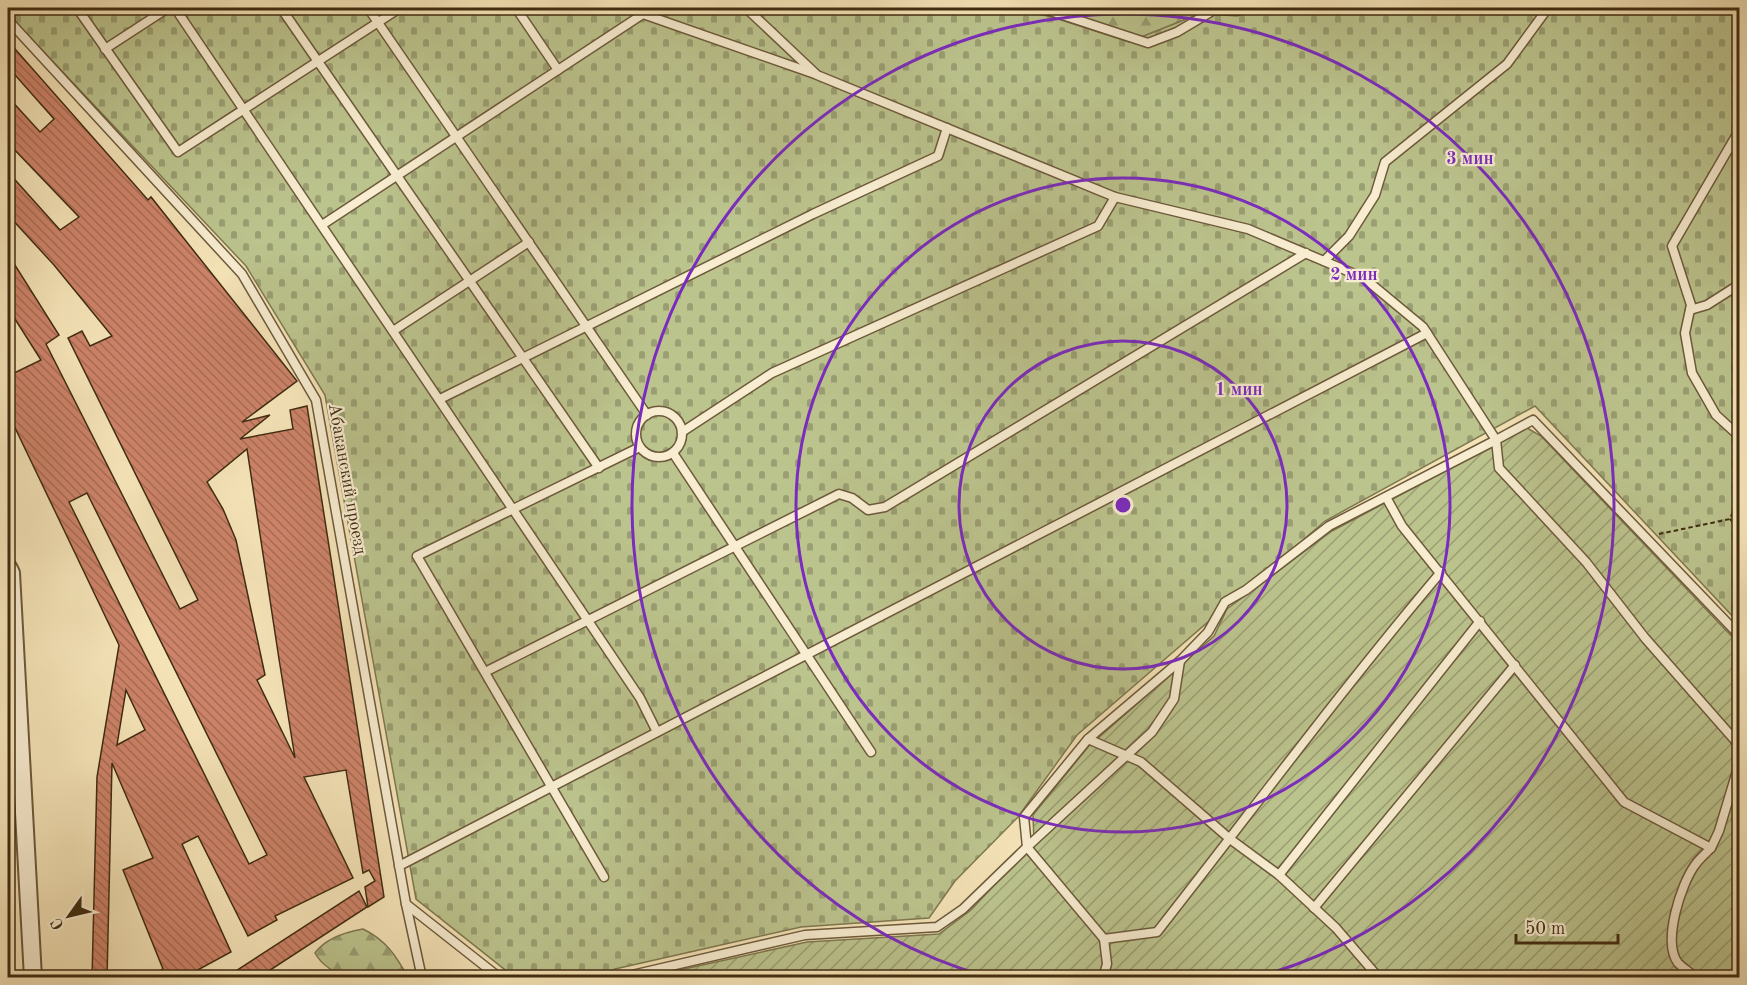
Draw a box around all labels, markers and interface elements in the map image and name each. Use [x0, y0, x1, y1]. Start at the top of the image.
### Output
text: 3 мин [1446, 150, 1494, 168]
text: 2 мин [1330, 266, 1378, 284]
text: 1 мин [1215, 381, 1263, 399]
street label: Абаканский проезд [325, 402, 369, 556]
centre of rings [1113, 495, 1133, 515]
north arrow [39, 886, 99, 946]
scale bar [1516, 907, 1618, 945]
text: С [49, 914, 68, 932]
text: 50 m [1525, 920, 1565, 938]

